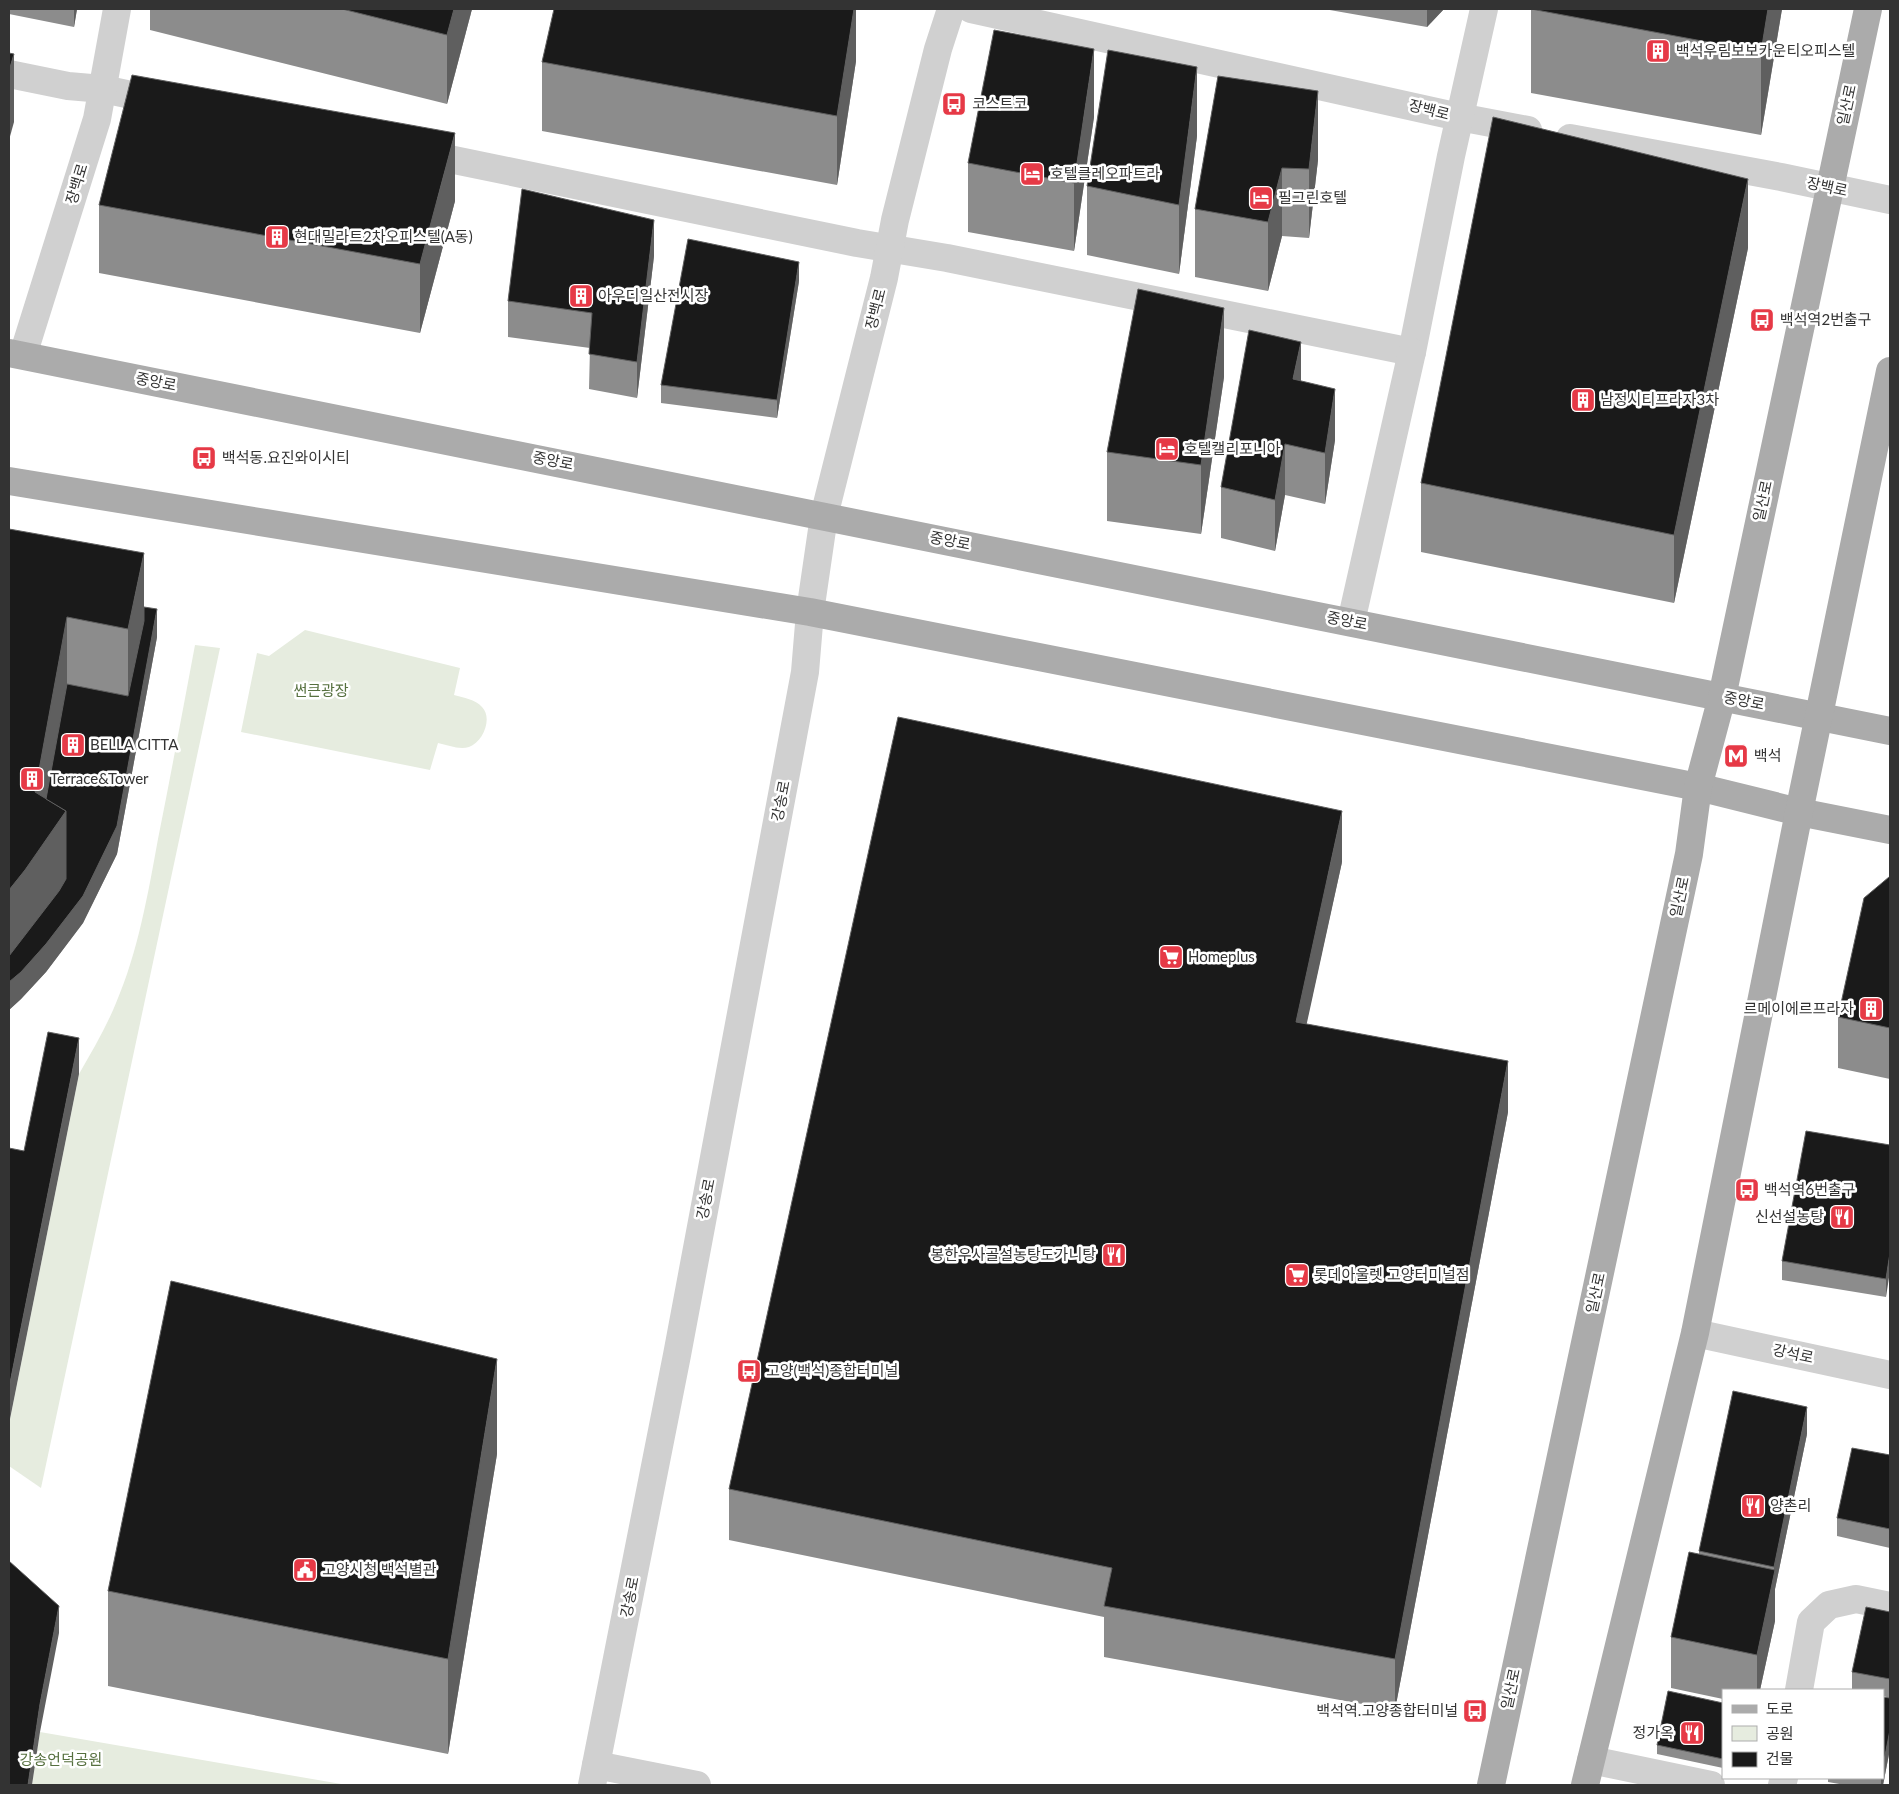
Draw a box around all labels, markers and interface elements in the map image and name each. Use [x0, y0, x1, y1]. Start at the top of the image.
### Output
building icon: 백석우림보보카운티오피스텔 [1645, 38, 1671, 64]
place label: 백석우림보보카운티오피스텔 [1676, 41, 1855, 59]
street label: 일산로 [1833, 83, 1859, 127]
bus stop icon: 코스트코 [941, 91, 967, 117]
place label: 코스트코 [972, 94, 1027, 112]
street label: 장백로 [1407, 95, 1452, 123]
street label: 장백로 [61, 161, 91, 206]
hotel icon: 호텔클레오파트라 [1019, 161, 1045, 187]
place label: 호텔클레오파트라 [1050, 164, 1161, 182]
street label: 장백로 [1805, 173, 1849, 199]
hotel icon: 필그린호텔 [1248, 185, 1274, 211]
place label: 필그린호텔 [1278, 188, 1347, 206]
building icon: 현대밀라트2차오피스텔(A동) [264, 224, 290, 250]
place label: 현대밀라트2차오피스텔(A동) [294, 227, 473, 245]
building icon: 아우디일산전시장 [568, 283, 594, 309]
place label: 아우디일산전시장 [598, 286, 709, 304]
street label: 장백로 [861, 286, 889, 331]
bus stop icon: 백석역2번출구 [1749, 307, 1775, 333]
place label: 백석역2번출구 [1780, 310, 1872, 328]
street label: 중앙로 [134, 368, 178, 394]
building icon: 남정시티프라자3차 [1570, 387, 1596, 413]
place label: 남정시티프라자3차 [1600, 390, 1719, 408]
hotel icon: 호텔캘리포니아 [1154, 436, 1180, 462]
place label: 호텔캘리포니아 [1184, 439, 1281, 457]
bus stop icon: 백석동.요진와이시티 [191, 445, 217, 471]
street label: 중앙로 [531, 447, 575, 473]
place label: 백석동.요진와이시티 [222, 448, 350, 466]
street label: 일산로 [1749, 479, 1775, 523]
street label: 중앙로 [928, 527, 972, 553]
street label: 중앙로 [1325, 607, 1369, 633]
park label: 썬큰광장 [293, 681, 349, 699]
street label: 중앙로 [1722, 687, 1766, 713]
building icon: BELLA CITTA [60, 732, 86, 758]
place label: BELLA CITTA [90, 735, 179, 753]
metro station icon: 백석 [1723, 743, 1749, 769]
place label: 백석 [1754, 746, 1782, 764]
building icon: Terrace&Tower [19, 766, 45, 792]
place label: Terrace&Tower [50, 769, 149, 787]
street label: 강송로 [767, 779, 793, 823]
street label: 일산로 [1666, 875, 1692, 919]
supermarket icon: Homeplus [1158, 944, 1184, 970]
place label: Homeplus [1188, 947, 1255, 965]
building icon: 르메이에르프라자 [1858, 996, 1884, 1022]
place label: 르메이에르프라자 [1744, 999, 1854, 1017]
street label: 강송로 [692, 1177, 718, 1221]
bus stop icon: 백석역6번출구 [1734, 1177, 1760, 1203]
place label: 백석역6번출구 [1764, 1180, 1856, 1198]
restaurant icon: 신선설농탕 [1829, 1204, 1855, 1230]
place label: 신선설농탕 [1755, 1207, 1824, 1225]
restaurant icon: 봉한우사골설농탕도가니탕 [1101, 1242, 1127, 1268]
place label: 봉한우사골설농탕도가니탕 [930, 1245, 1096, 1263]
supermarket icon: 롯데아울렛 고양터미널점 [1284, 1262, 1310, 1288]
place label: 롯데아울렛 고양터미널점 [1314, 1265, 1470, 1283]
street label: 일산로 [1582, 1271, 1608, 1315]
street label: 강석로 [1771, 1340, 1815, 1366]
bus stop icon: 고양(백석)종합터미널 [736, 1358, 762, 1384]
place label: 고양(백석)종합터미널 [766, 1361, 898, 1379]
restaurant icon: 양촌리 [1740, 1493, 1766, 1519]
place label: 양촌리 [1770, 1496, 1811, 1514]
public building icon: 고양시청 백석별관 [292, 1557, 318, 1583]
place label: 고양시청 백석별관 [322, 1560, 436, 1578]
street label: 강송로 [616, 1575, 642, 1619]
street label: 일산로 [1497, 1667, 1523, 1711]
legend [1722, 1689, 1884, 1779]
bus stop icon: 백석역.고양종합터미널 [1462, 1698, 1488, 1724]
text: 도로 [1766, 1699, 1794, 1717]
place label: 백석역.고양종합터미널 [1316, 1701, 1458, 1719]
restaurant icon: 정가옥 [1679, 1720, 1705, 1746]
place label: 정가옥 [1633, 1723, 1674, 1741]
text: 공원 [1766, 1724, 1794, 1742]
text: 건물 [1766, 1749, 1794, 1767]
park label: 강송언덕공원 [20, 1750, 102, 1768]

